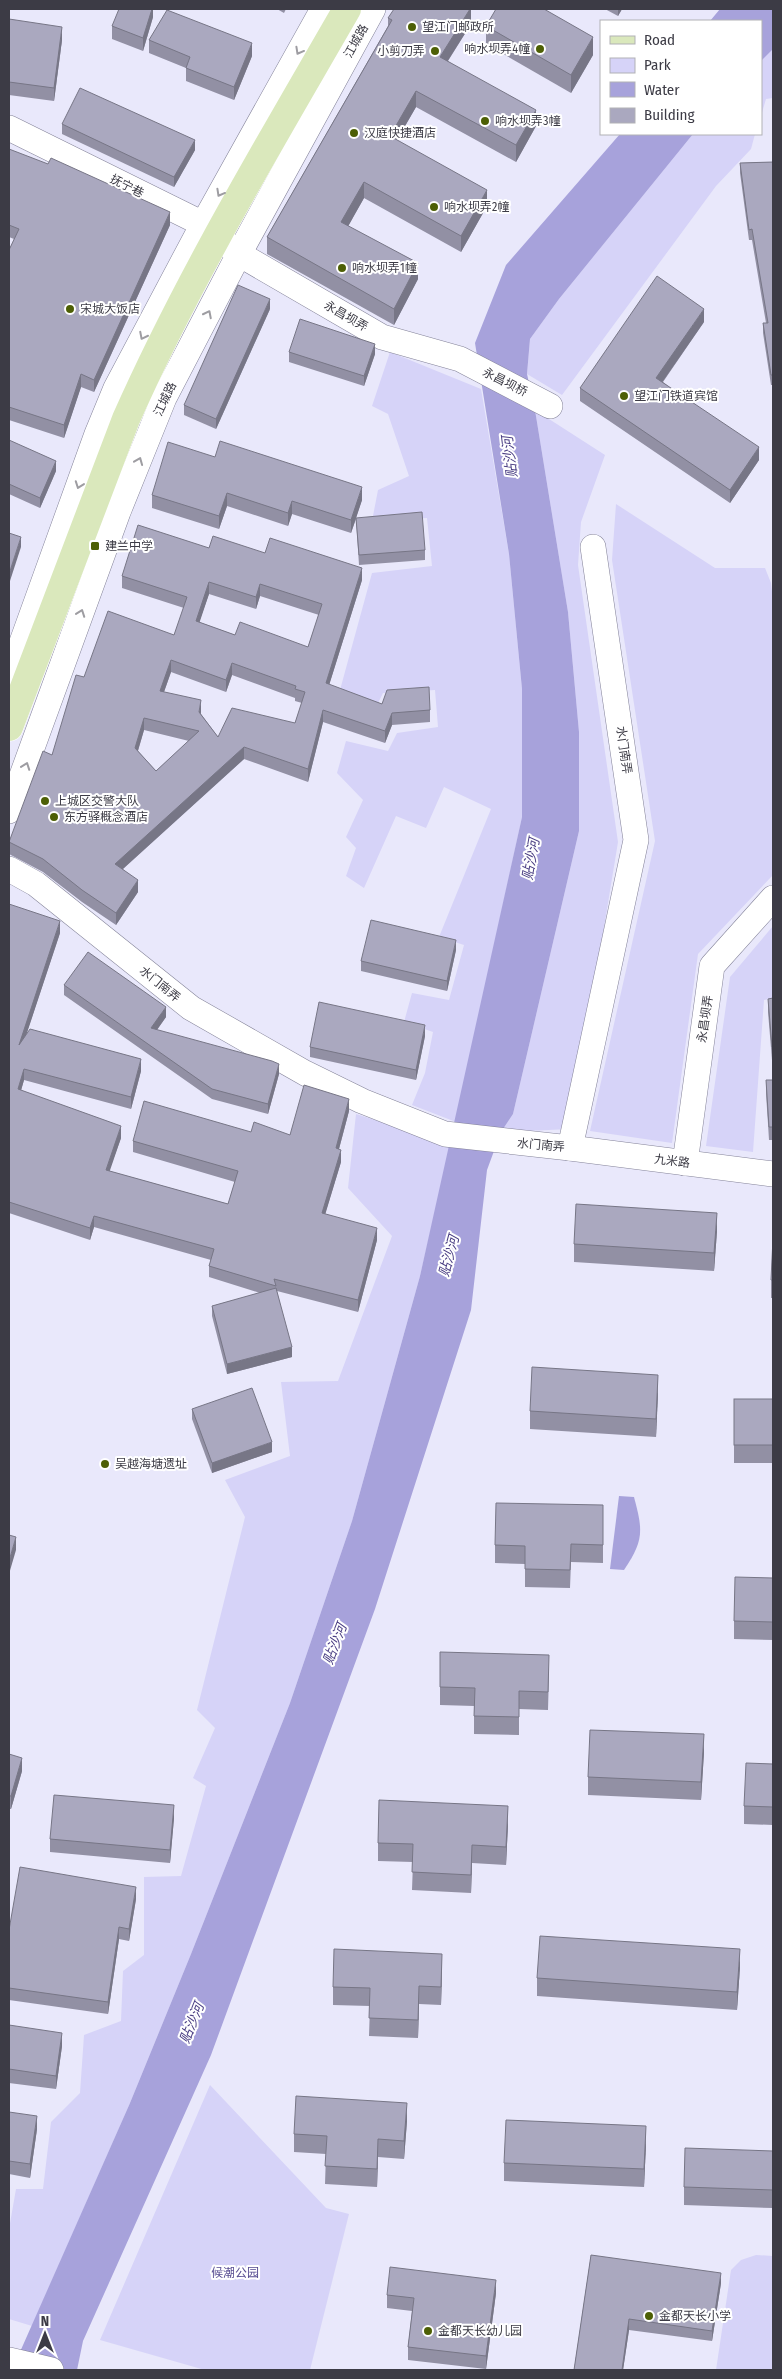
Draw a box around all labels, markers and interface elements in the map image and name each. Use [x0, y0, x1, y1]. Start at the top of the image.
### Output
place label: 望江门邮政所 [422, 20, 494, 34]
legend [600, 20, 762, 135]
marker: 望江门邮政所 [406, 21, 418, 33]
street label: 江城路 [341, 22, 371, 60]
text: Road [644, 31, 675, 49]
place label: 响水坝弄4幢 [464, 42, 530, 56]
marker: 响水坝弄4幢 [534, 43, 546, 55]
place label: 小剪刀弄 [377, 44, 425, 58]
marker: 小剪刀弄 [429, 45, 441, 57]
one-way arrow [296, 46, 306, 55]
text: Park [644, 56, 671, 74]
text: Water [644, 81, 680, 99]
text: Building [644, 106, 695, 124]
place label: 响水坝弄3幢 [495, 114, 560, 128]
marker: 响水坝弄3幢 [479, 115, 491, 127]
place label: 汉庭快捷酒店 [364, 126, 436, 140]
marker: 汉庭快捷酒店 [348, 127, 360, 139]
street label: 抚宁巷 [108, 172, 146, 200]
one-way arrow [216, 188, 226, 197]
place label: 响水坝弄2幢 [444, 200, 509, 214]
marker: 响水坝弄2幢 [428, 201, 440, 213]
place label: 响水坝弄1幢 [352, 261, 417, 275]
marker: 响水坝弄1幢 [336, 262, 348, 274]
street label: 永昌坝弄 [322, 298, 370, 334]
place label: 宋城大饭店 [80, 302, 140, 316]
marker: 宋城大饭店 [64, 303, 76, 315]
one-way arrow [202, 310, 212, 319]
one-way arrow [139, 331, 149, 340]
street label: 永昌坝桥 [480, 365, 530, 399]
street label: 江城路 [151, 380, 179, 418]
place label: 望江门铁道宾馆 [634, 389, 718, 403]
marker: 望江门铁道宾馆 [618, 390, 630, 402]
water label: 贴沙河 [499, 432, 521, 479]
one-way arrow [132, 457, 143, 466]
one-way arrow [75, 480, 85, 489]
place label: 建兰中学 [105, 539, 153, 553]
marker: 建兰中学 [89, 540, 101, 552]
one-way arrow [75, 609, 85, 618]
street label: 水门南弄 [614, 725, 634, 775]
one-way arrow [20, 762, 30, 770]
place label: 上城区交警大队 [55, 794, 139, 808]
marker: 上城区交警大队 [39, 795, 51, 807]
place label: 东方驿概念酒店 [64, 810, 148, 824]
marker: 东方驿概念酒店 [48, 811, 60, 823]
water label: 贴沙河 [519, 834, 544, 881]
street label: 水门南弄 [137, 963, 183, 1005]
street label: 永昌坝弄 [695, 994, 715, 1044]
street label: 水门南弄 [516, 1136, 566, 1154]
street label: 九米路 [653, 1152, 691, 1170]
water label: 贴沙河 [435, 1231, 463, 1278]
place label: 吴越海塘遗址 [115, 1457, 187, 1471]
marker: 吴越海塘遗址 [99, 1458, 111, 1470]
water label: 贴沙河 [320, 1619, 352, 1667]
water label: 贴沙河 [176, 1998, 209, 2046]
park label: 候潮公园 [211, 2266, 259, 2280]
north arrow [20, 2309, 70, 2359]
place label: 金都天长小学 [659, 2309, 731, 2323]
marker: 金都天长小学 [643, 2310, 655, 2322]
text: N [41, 2313, 49, 2330]
place label: 金都天长幼儿园 [438, 2324, 522, 2338]
marker: 金都天长幼儿园 [422, 2325, 434, 2337]

